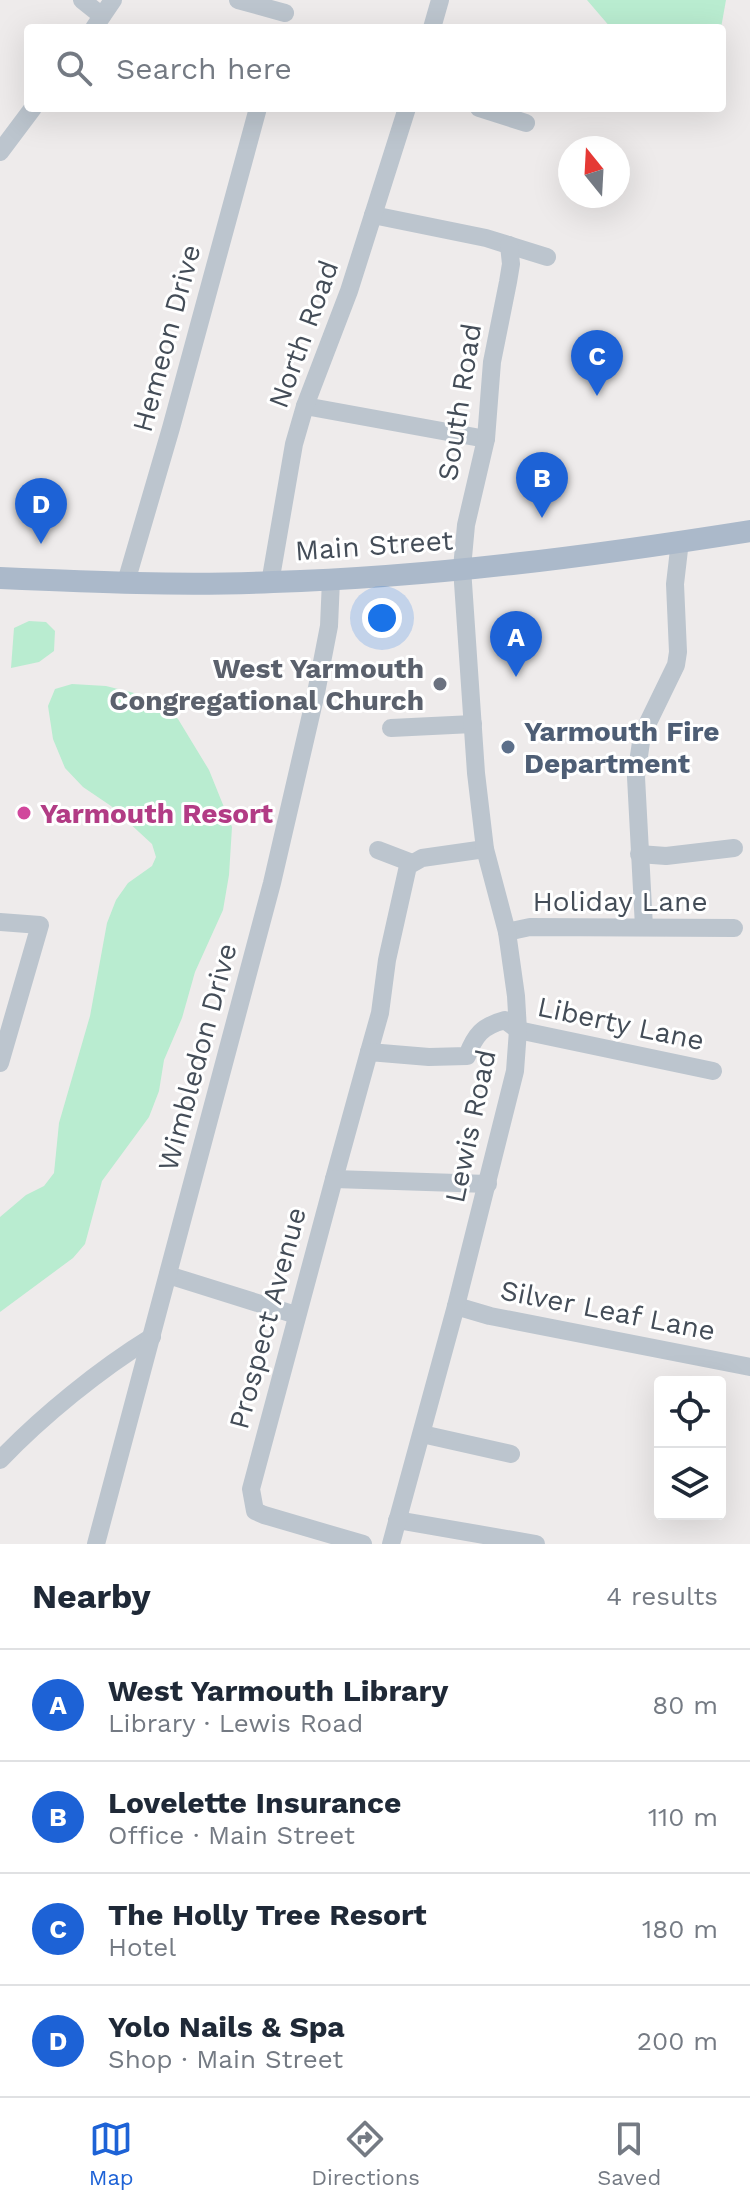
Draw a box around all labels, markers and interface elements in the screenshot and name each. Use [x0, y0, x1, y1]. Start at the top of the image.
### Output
search box [24, 24, 726, 112]
icon: search [52, 46, 96, 90]
text: Search here [116, 51, 292, 86]
north arrow [558, 136, 630, 208]
street label: Hemeon Drive [126, 241, 207, 435]
street label: North Road [262, 256, 345, 412]
street label: South Road [431, 321, 488, 483]
pin: C [571, 330, 623, 396]
pin: B [516, 452, 568, 518]
pin: D [15, 478, 67, 544]
street label: Main Street [294, 524, 454, 567]
your location [362, 598, 402, 638]
pin: A [490, 611, 542, 677]
place label: West Yarmouth Congregational Church [109, 652, 424, 717]
marker: West Yarmouth Congregational Church [431, 675, 449, 693]
place label: Yarmouth Fire Department [524, 715, 720, 780]
marker: Yarmouth Fire Department [499, 738, 517, 756]
place label: Yarmouth Resort [40, 797, 273, 830]
marker: Yarmouth Resort [15, 804, 33, 822]
street label: Holiday Lane [532, 885, 708, 918]
street label: Wimbledon Drive [151, 940, 244, 1175]
street label: Liberty Lane [535, 990, 707, 1057]
street label: Lewis Road [438, 1047, 503, 1206]
street label: Prospect Avenue [222, 1204, 313, 1433]
street label: Silver Leaf Lane [498, 1273, 718, 1347]
map controls [654, 1376, 726, 1520]
button: locate [654, 1376, 726, 1448]
button: layers [654, 1448, 726, 1520]
text: Nearby [32, 1576, 151, 1616]
text: 4 results [606, 1581, 718, 1611]
text: West Yarmouth Library [108, 1673, 448, 1708]
text: A [49, 1690, 67, 1720]
text: 80 m [652, 1690, 718, 1720]
text: Library · Lewis Road [108, 1708, 363, 1738]
text: Lovelette Insurance [108, 1785, 401, 1820]
text: B [49, 1802, 67, 1832]
text: 110 m [648, 1802, 718, 1832]
text: Office · Main Street [108, 1820, 355, 1850]
text: The Holly Tree Resort [108, 1897, 427, 1932]
text: C [49, 1914, 67, 1944]
text: 180 m [642, 1914, 718, 1944]
text: Hotel [108, 1932, 176, 1962]
text: Yolo Nails & Spa [108, 2009, 345, 2044]
text: D [49, 2026, 67, 2056]
text: 200 m [637, 2026, 718, 2056]
text: Shop · Main Street [108, 2044, 343, 2074]
tab: Map [89, 2117, 134, 2190]
tab: Directions [311, 2117, 420, 2190]
tab: Saved [597, 2117, 661, 2190]

